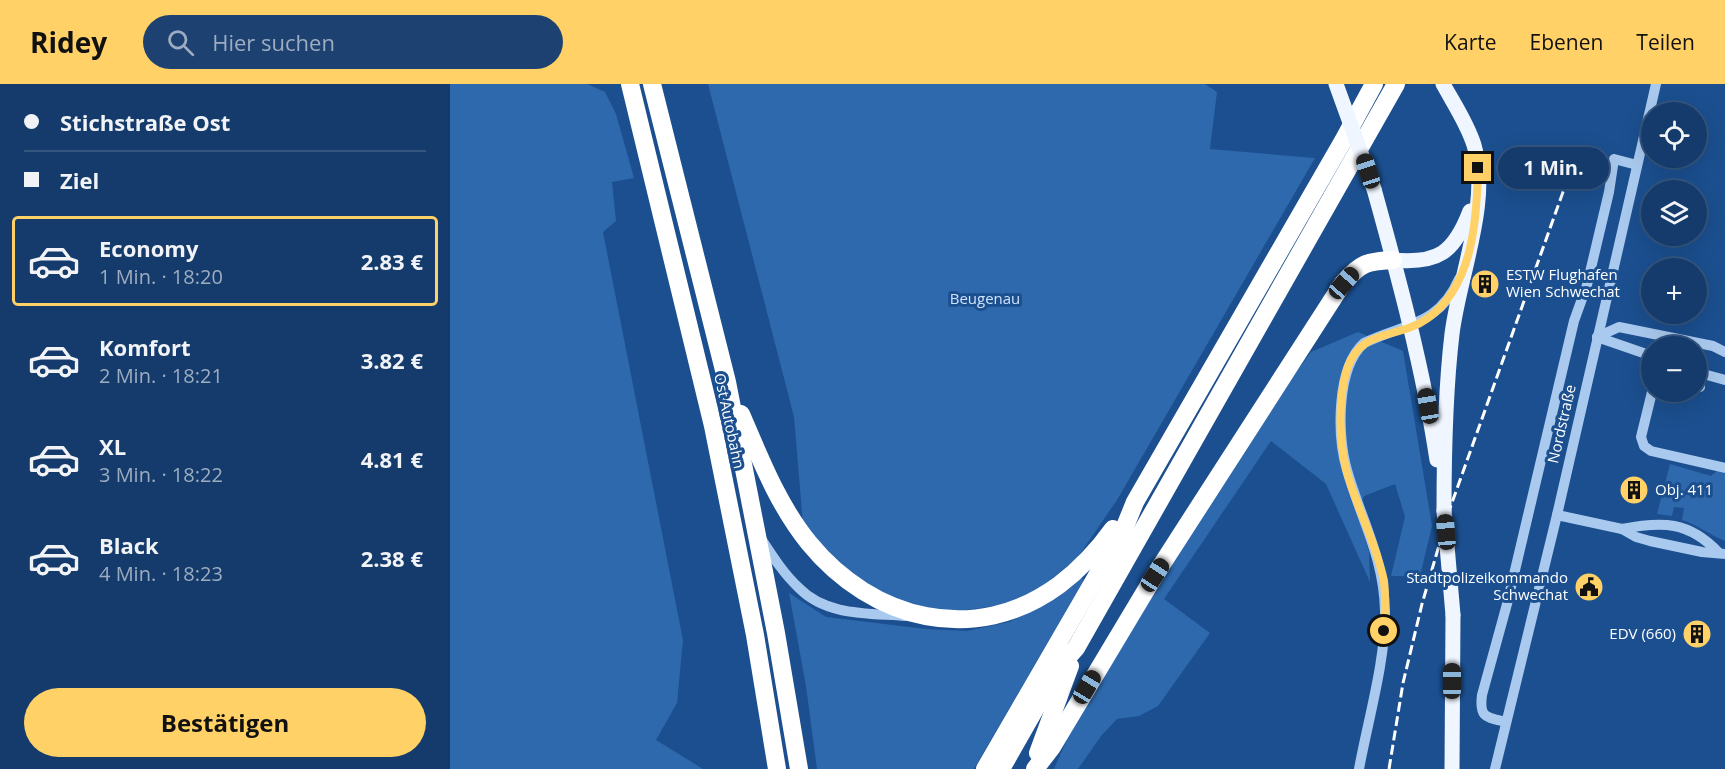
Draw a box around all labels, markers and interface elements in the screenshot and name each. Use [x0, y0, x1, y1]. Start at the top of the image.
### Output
search box [143, 15, 563, 69]
text: Ridey [30, 23, 107, 61]
icon: search [164, 26, 197, 59]
text: Hier suchen [212, 27, 335, 57]
text: Karte [1444, 28, 1497, 56]
text: Ebenen [1530, 28, 1603, 56]
text: Teilen [1636, 28, 1695, 56]
map controls [1641, 102, 1707, 402]
button: locate [1641, 102, 1707, 168]
text: Stichstraße Ost [60, 107, 230, 137]
callout: 1 Min. [1499, 147, 1610, 189]
car [1354, 151, 1382, 191]
route end [1464, 154, 1491, 181]
text: 1 Min. [1523, 154, 1584, 181]
text: Ziel [60, 165, 99, 195]
button: layers [1641, 180, 1707, 246]
text: Economy [99, 233, 198, 263]
icon: car [27, 234, 81, 288]
text: 2.83 € [361, 246, 423, 276]
button: + [1641, 258, 1707, 324]
text: 1 Min. · 18:20 [99, 263, 223, 290]
car [1325, 264, 1363, 302]
place label: ESTW Flughafen Wien Schwechat [1506, 264, 1620, 301]
building icon: ESTW Flughafen Wien Schwechat [1469, 268, 1501, 300]
park label: Beugenau [950, 288, 1020, 308]
text: Komfort [99, 332, 191, 362]
icon: car [27, 333, 81, 387]
button: − [1641, 336, 1707, 402]
text: 3.82 € [361, 345, 423, 375]
text: 2 Min. · 18:21 [99, 362, 223, 389]
street label: Ost Autobahn [710, 371, 750, 470]
street label: Nordstraße [1542, 382, 1580, 465]
car [1416, 387, 1440, 425]
text: XL [99, 431, 126, 461]
icon: car [27, 432, 81, 486]
text: 4.81 € [361, 444, 423, 474]
text: 3 Min. · 18:22 [99, 461, 223, 488]
building icon: Obj. 411 [1618, 474, 1650, 506]
place label: Obj. 411 [1655, 479, 1713, 499]
car [1435, 513, 1457, 551]
text: Black [99, 530, 159, 560]
icon: car [27, 531, 81, 585]
text: 2.38 € [361, 543, 423, 573]
car [1138, 555, 1172, 595]
text: 4 Min. · 18:23 [99, 560, 223, 587]
place label: Stadtpolizeikommando Schwechat [1406, 567, 1568, 604]
public building icon: Stadtpolizeikommando Schwechat [1573, 571, 1605, 603]
route start [1370, 617, 1397, 644]
building icon: EDV (660) [1681, 618, 1713, 650]
place label: EDV (660) [1609, 623, 1676, 643]
car [1443, 663, 1461, 699]
car [1070, 667, 1104, 707]
button: Bestätigen [24, 688, 426, 757]

